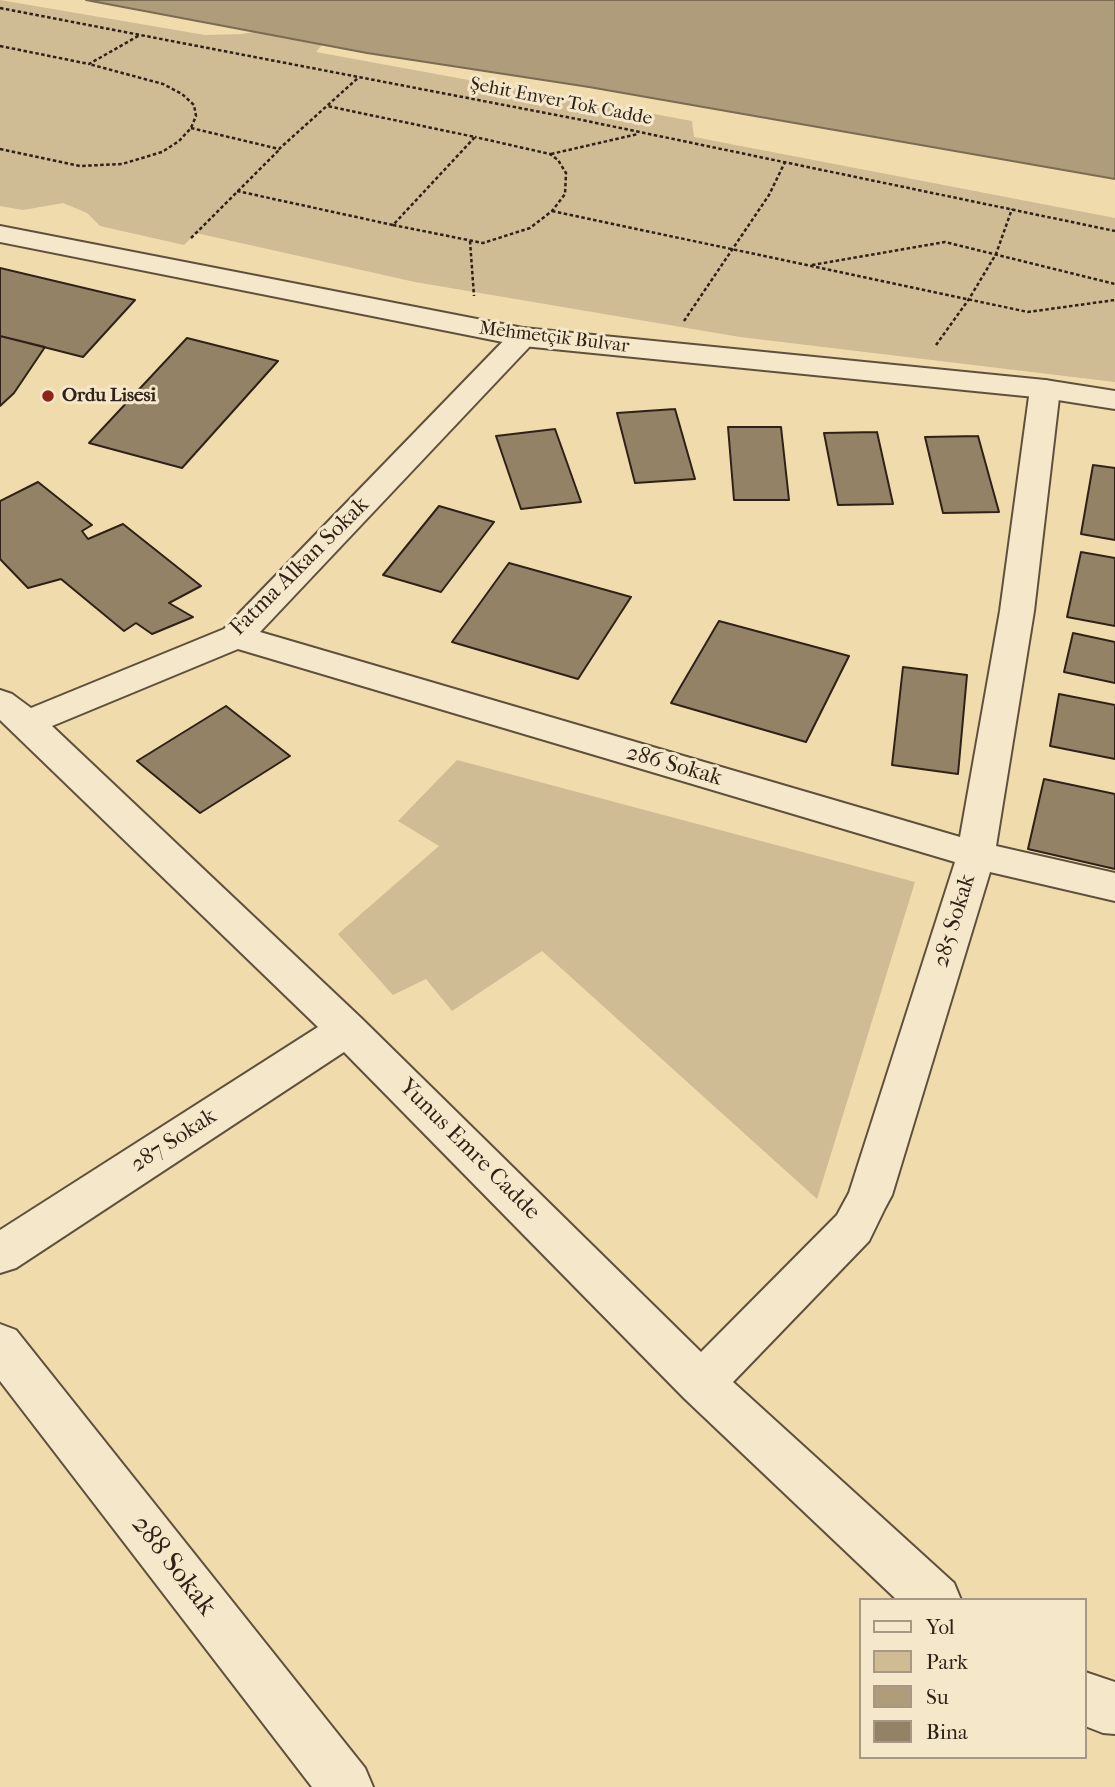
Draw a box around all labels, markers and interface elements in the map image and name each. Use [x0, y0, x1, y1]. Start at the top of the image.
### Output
street label: Şehit Enver Tok Cadde [468, 73, 654, 131]
street label: Mehmetçik Bulvar [478, 317, 630, 359]
place label: Ordu Lisesi [62, 385, 156, 407]
marker: Ordu Lisesi [40, 388, 56, 404]
street label: Fatma Alkan Sokak [225, 492, 375, 642]
street label: 286 Sokak [623, 739, 725, 793]
street label: 285 Sokak [928, 871, 982, 971]
street label: Yunus Emre Cadde [393, 1074, 545, 1226]
street label: 287 Sokak [126, 1103, 222, 1179]
street label: 288 Sokak [123, 1509, 223, 1623]
legend [860, 1598, 1087, 1759]
text: Yol [926, 1615, 955, 1639]
text: Park [926, 1650, 968, 1674]
text: Su [926, 1685, 949, 1709]
text: Bina [926, 1720, 968, 1744]

